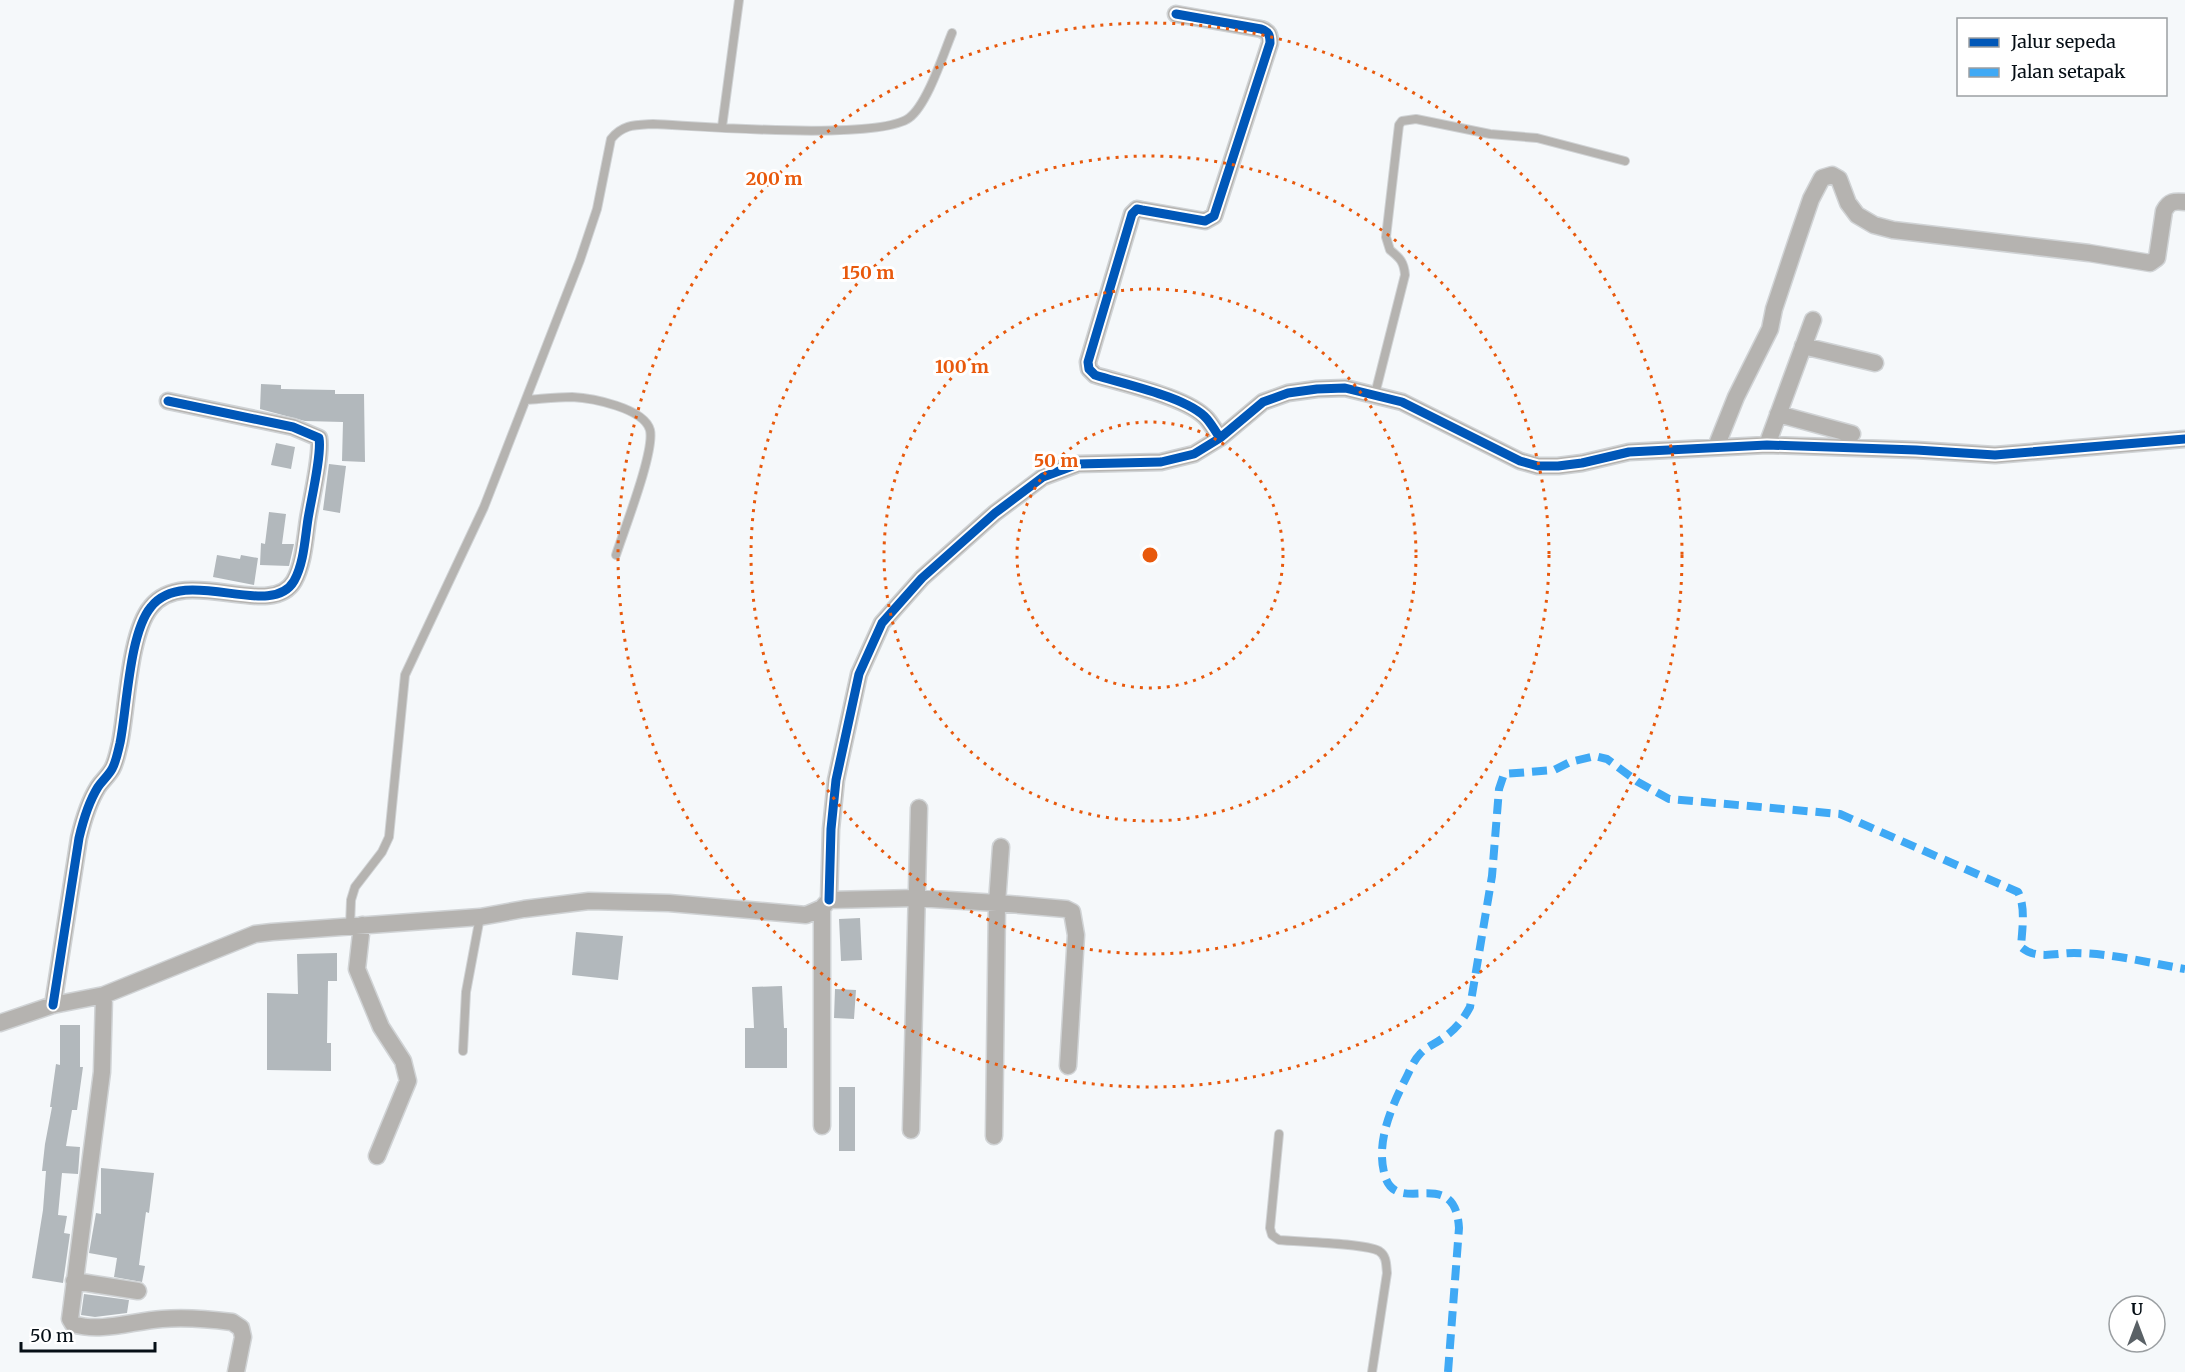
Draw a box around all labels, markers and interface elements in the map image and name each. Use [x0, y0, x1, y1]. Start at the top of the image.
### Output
legend [1957, 18, 2167, 96]
text: Jalur sepeda [2010, 30, 2116, 53]
text: Jalan setapak [2010, 60, 2126, 83]
text: 200 m [746, 167, 802, 190]
text: 150 m [842, 261, 894, 284]
text: 100 m [935, 355, 989, 378]
text: 50 m [1034, 449, 1078, 472]
centre of rings [1140, 545, 1160, 565]
north arrow [2107, 1294, 2167, 1354]
text: U [2131, 1299, 2143, 1319]
scale bar [21, 1315, 154, 1353]
text: 50 m [30, 1324, 74, 1347]

